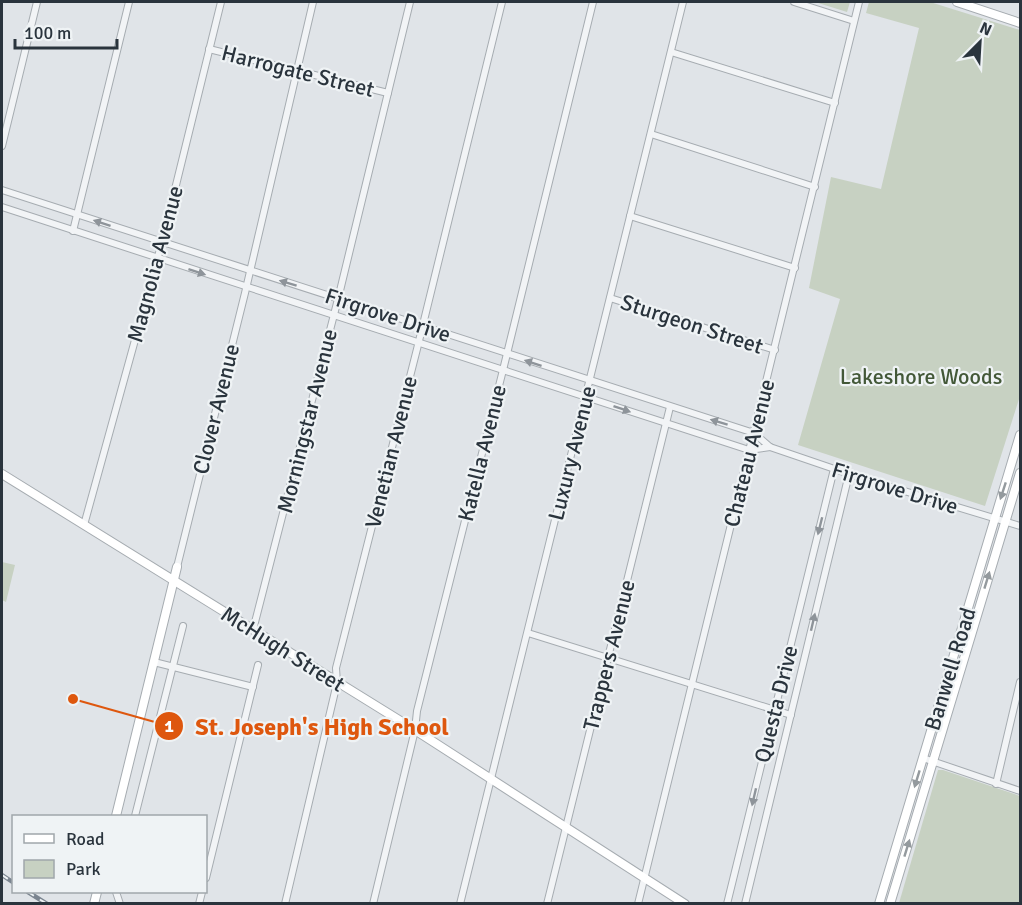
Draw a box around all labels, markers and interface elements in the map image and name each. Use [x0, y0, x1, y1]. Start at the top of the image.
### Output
scale bar [15, 12, 117, 50]
north arrow [950, 12, 1010, 72]
text: N [977, 18, 995, 41]
text: 100 m [24, 22, 71, 44]
street label: Harrogate Street [219, 39, 377, 103]
street label: Magnolia Avenue [121, 183, 189, 345]
one-way arrow [93, 218, 111, 227]
one-way arrow [188, 267, 206, 277]
one-way arrow [279, 278, 297, 287]
street label: Firgrove Drive [322, 282, 454, 348]
street label: Sturgeon Street [617, 288, 767, 360]
street label: Morningstar Avenue [271, 326, 343, 516]
street label: Clover Avenue [187, 341, 245, 477]
one-way arrow [524, 357, 542, 367]
park label: Lakeshore Woods [840, 363, 1002, 390]
street label: Venetian Avenue [359, 373, 423, 531]
street label: Chateau Avenue [718, 376, 780, 530]
street label: Katella Avenue [452, 382, 512, 524]
street label: Luxury Avenue [542, 383, 602, 523]
one-way arrow [613, 404, 631, 414]
one-way arrow [710, 417, 728, 426]
street label: Firgrove Drive [829, 456, 961, 520]
one-way arrow [998, 482, 1007, 500]
one-way arrow [815, 516, 825, 535]
one-way arrow [983, 571, 992, 589]
street label: Trappers Avenue [577, 577, 641, 733]
street label: McHugh Street [216, 600, 350, 698]
street label: Banwell Road [918, 604, 982, 734]
one-way arrow [809, 612, 818, 631]
street label: Questa Drive [748, 643, 804, 765]
callout: St. Joseph's High School [154, 705, 461, 747]
text: St. Joseph's High School [195, 712, 449, 742]
text: 1 [164, 715, 174, 737]
one-way arrow [912, 770, 921, 788]
one-way arrow [748, 787, 758, 806]
legend [12, 815, 207, 893]
text: Road [66, 828, 105, 850]
one-way arrow [903, 839, 912, 857]
text: Park [66, 858, 101, 880]

